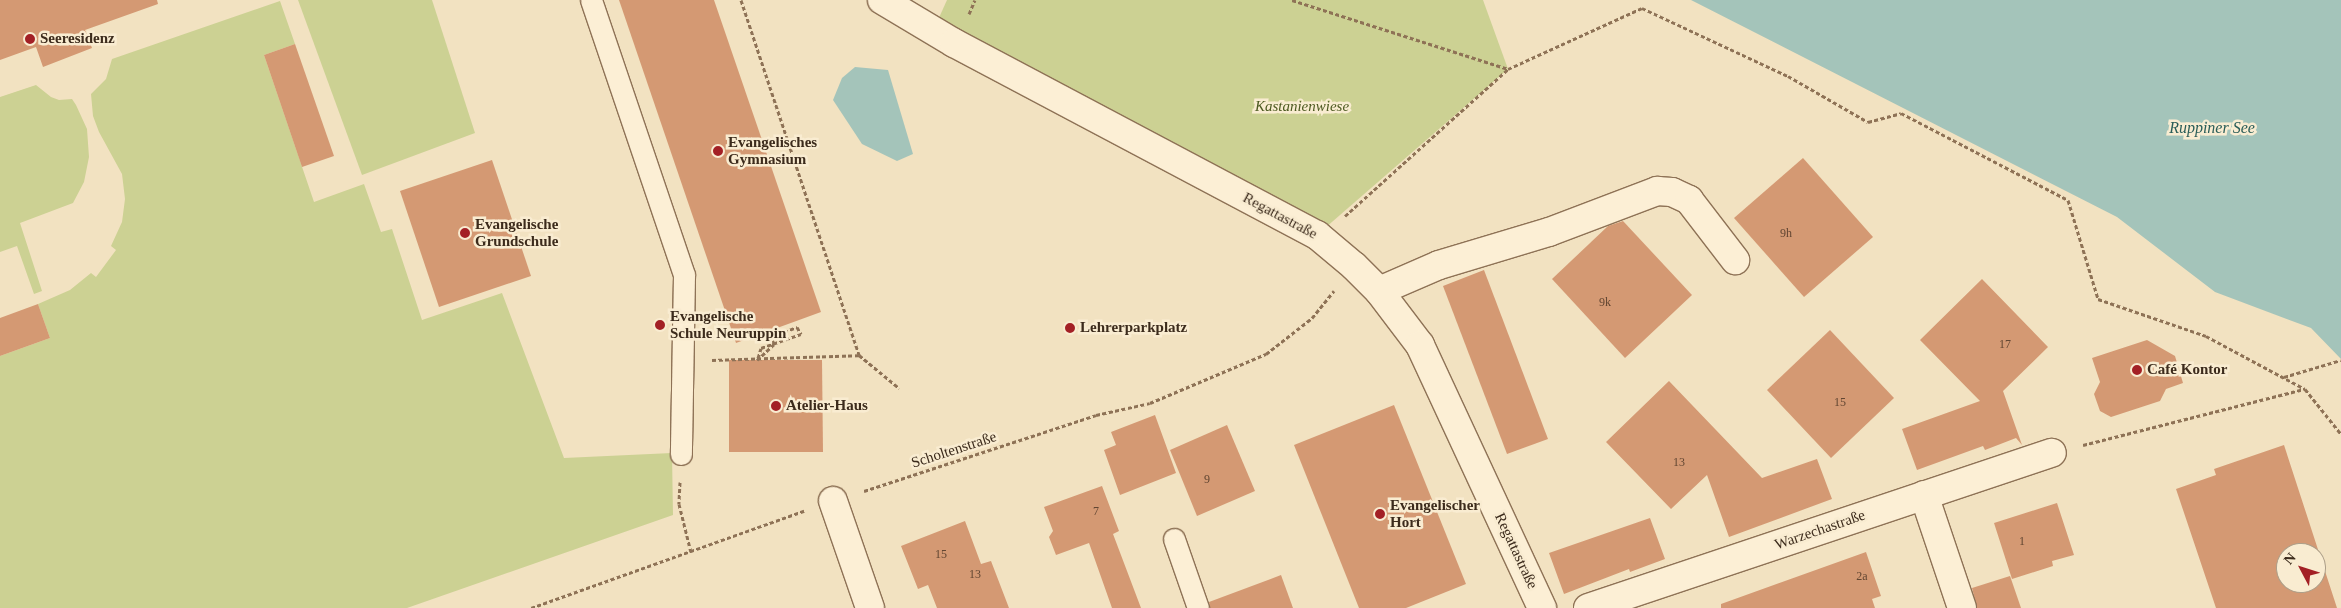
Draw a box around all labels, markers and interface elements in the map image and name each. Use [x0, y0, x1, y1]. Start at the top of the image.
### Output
place label: Seeresidenz [40, 30, 115, 48]
marker: Seeresidenz [24, 33, 36, 45]
park label: Kastanienwiese [1255, 98, 1349, 116]
water label: Ruppiner See [2169, 118, 2255, 138]
place label: Evangelisches Gymnasium [728, 133, 817, 168]
marker: Evangelisches Gymnasium [712, 145, 724, 157]
street label: Regattastraße [1240, 189, 1320, 243]
place label: Evangelische Grundschule [475, 215, 558, 250]
marker: Evangelische Grundschule [459, 227, 471, 239]
house number: 9h [1780, 227, 1792, 241]
house number: 9k [1599, 296, 1611, 310]
place label: Evangelische Schule Neuruppin [670, 307, 786, 342]
marker: Evangelische Schule Neuruppin [654, 319, 666, 331]
place label: Lehrerparkplatz [1080, 319, 1187, 337]
marker: Lehrerparkplatz [1064, 322, 1076, 334]
house number: 17 [1999, 338, 2011, 352]
place label: Café Kontor [2147, 361, 2227, 379]
marker: Café Kontor [2131, 364, 2143, 376]
house number: 15 [1834, 396, 1846, 410]
place label: Atelier-Haus [786, 397, 868, 415]
marker: Atelier-Haus [770, 400, 782, 412]
street label: Scholtenstraße [909, 428, 999, 472]
house number: 13 [1673, 456, 1685, 470]
house number: 9 [1204, 473, 1210, 487]
place label: Evangelischer Hort [1390, 496, 1480, 531]
house number: 7 [1093, 505, 1099, 519]
street label: Warzechastraße [1772, 506, 1868, 554]
marker: Evangelischer Hort [1374, 508, 1386, 520]
street label: Regattastraße [1491, 510, 1541, 592]
house number: 1 [2019, 535, 2025, 549]
north arrow [2276, 543, 2326, 593]
house number: 15 [935, 548, 947, 562]
text: N [2281, 550, 2299, 567]
house number: 13 [969, 568, 981, 582]
house number: 2a [1856, 570, 1868, 584]

